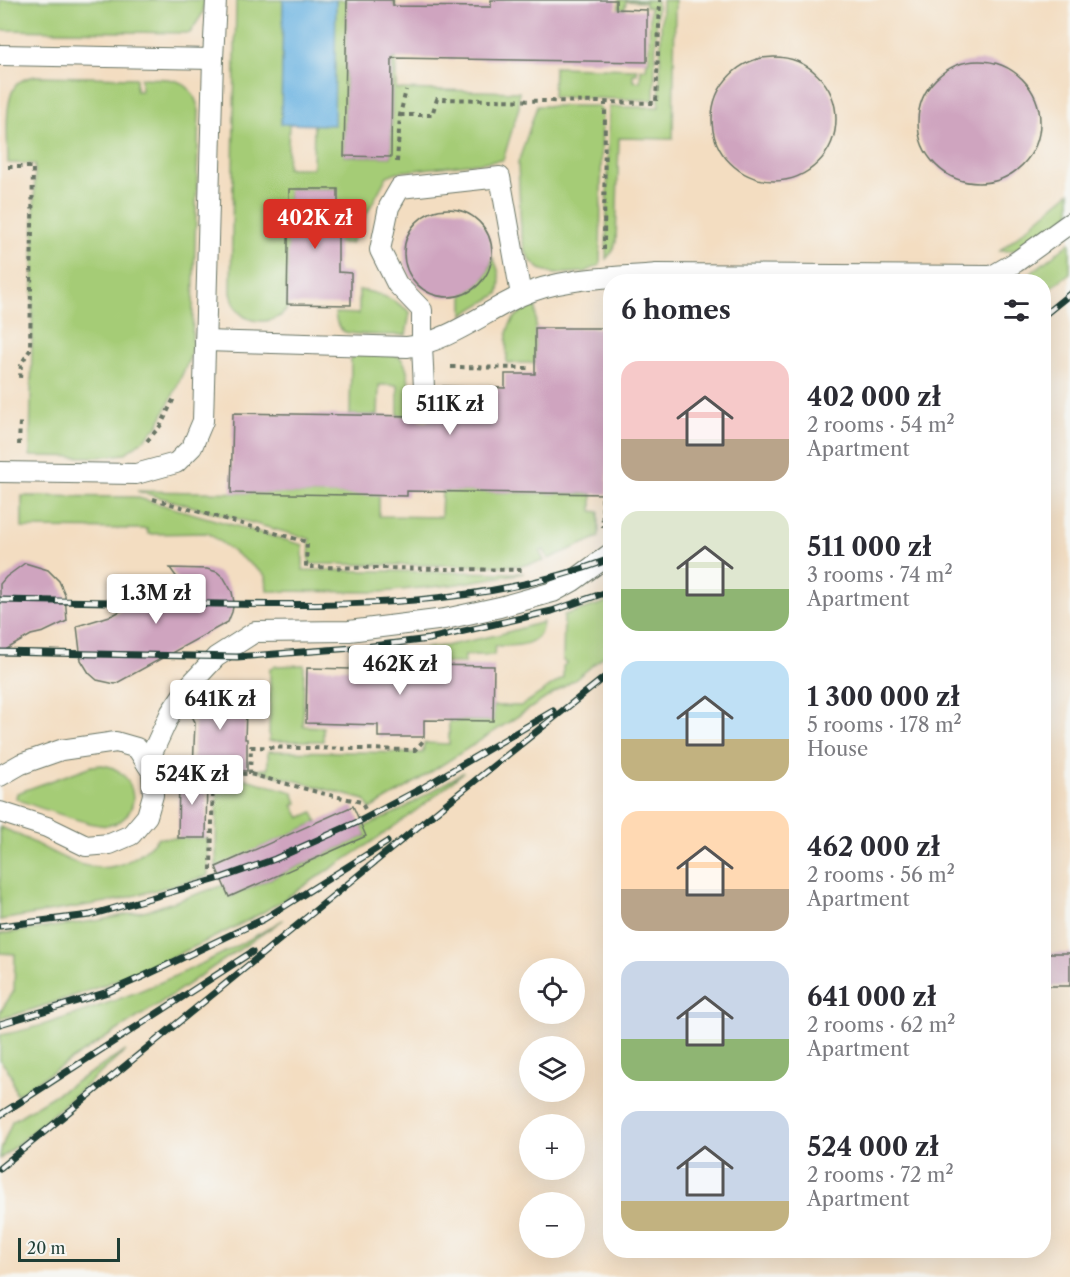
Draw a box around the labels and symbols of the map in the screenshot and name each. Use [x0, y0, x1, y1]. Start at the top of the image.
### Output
pin: 402K zł [260, 199, 370, 250]
pin: 511K zł [395, 385, 505, 436]
pin: 1.3M zł [101, 574, 211, 625]
pin: 462K zł [345, 645, 455, 696]
pin: 641K zł [165, 680, 275, 731]
pin: 524K zł [137, 755, 247, 806]
scale bar [18, 1235, 120, 1262]

